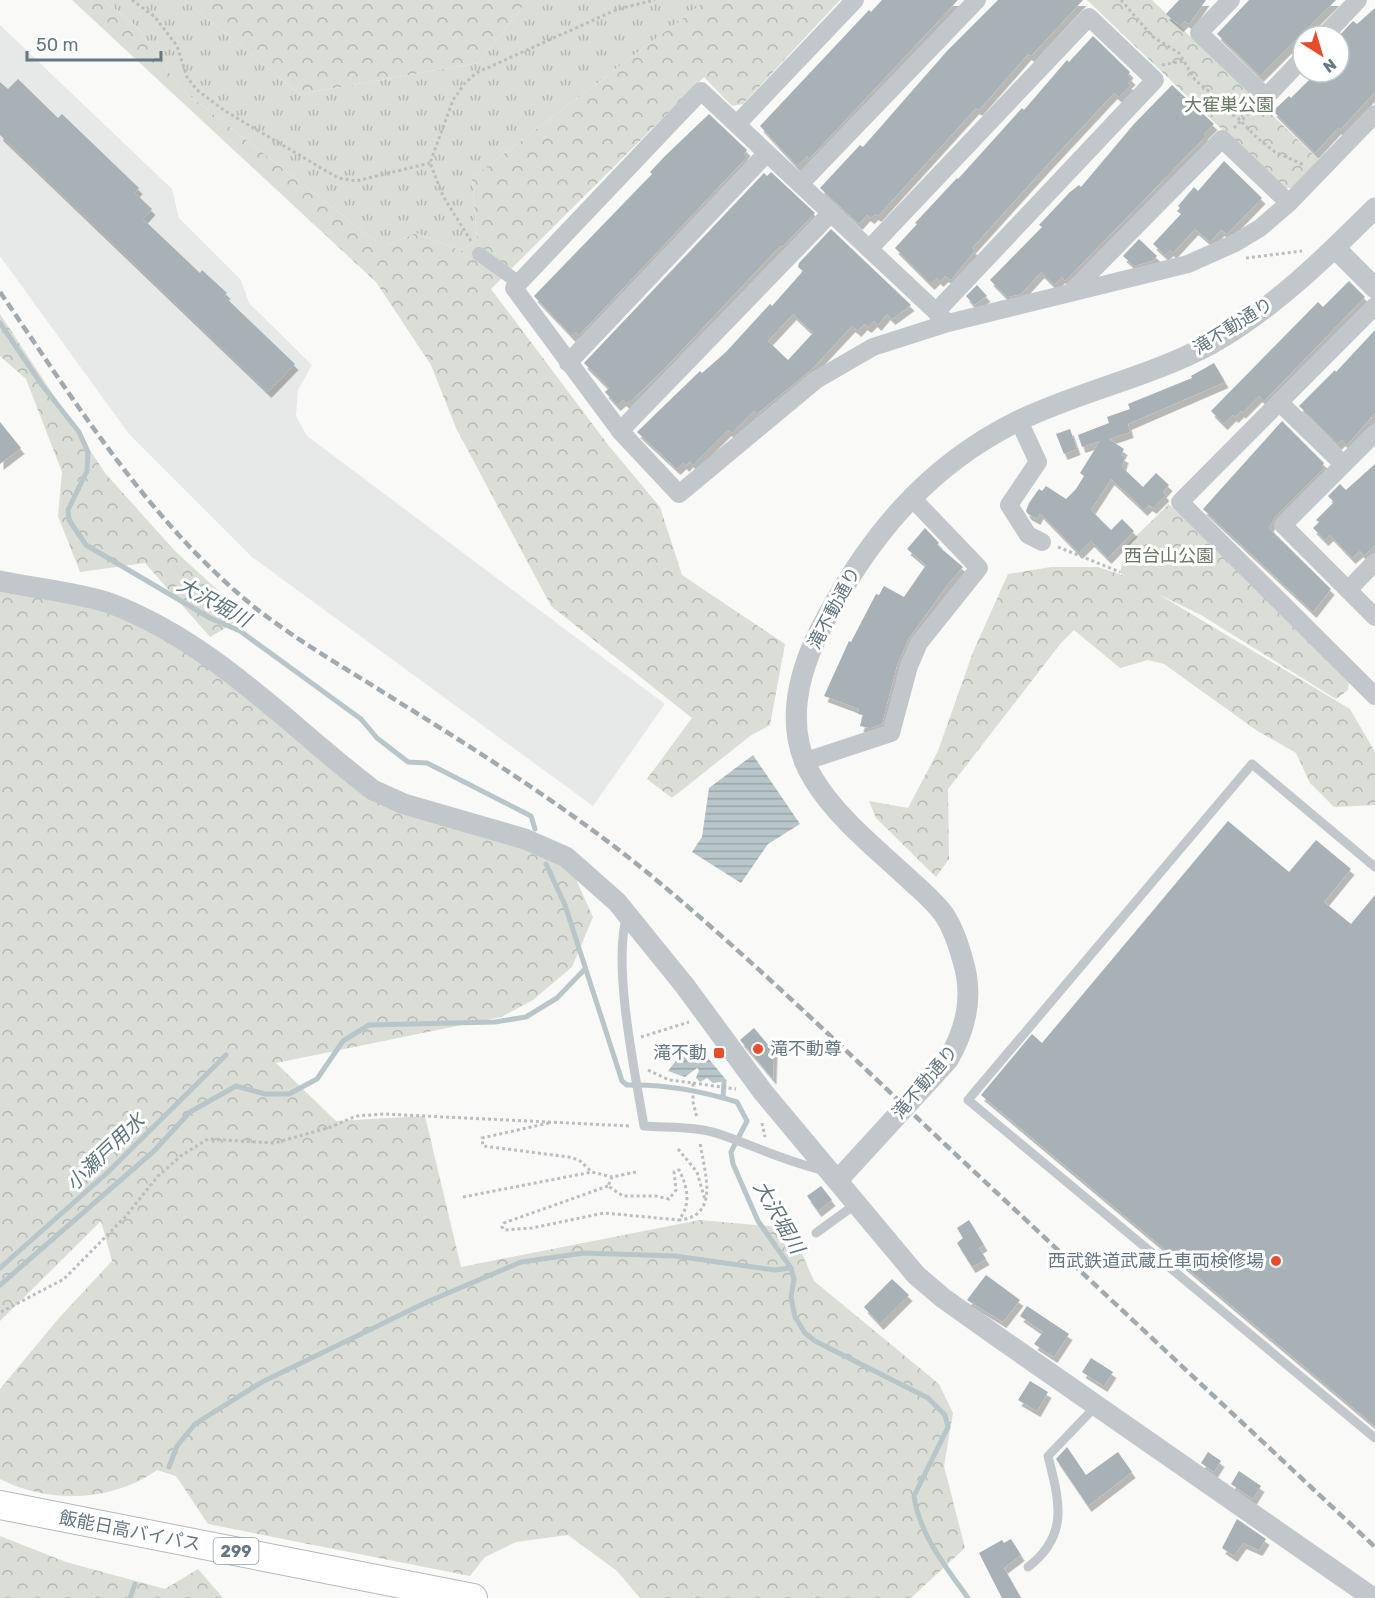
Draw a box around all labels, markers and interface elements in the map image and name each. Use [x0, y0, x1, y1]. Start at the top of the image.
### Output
scale bar [27, 24, 160, 62]
north arrow [1291, 24, 1351, 84]
text: 50 m [36, 34, 79, 56]
text: N [1319, 55, 1340, 77]
park label: 大寉巣公園 [1184, 94, 1274, 116]
street label: 滝不動通り [1189, 293, 1277, 359]
park label: 西台山公園 [1124, 545, 1214, 567]
street label: 滝不動通り [803, 563, 865, 653]
water label: 大沢堀川 [173, 572, 257, 633]
place label: 滝不動尊 [770, 1038, 842, 1060]
street label: 滝不動通り [888, 1040, 962, 1124]
place label: 滝不動 [653, 1042, 707, 1064]
marker: 滝不動尊 [751, 1042, 765, 1056]
marker: 滝不動 [712, 1046, 726, 1060]
water label: 小瀬戸用水 [61, 1107, 151, 1195]
water label: 大沢堀川 [749, 1176, 810, 1259]
place label: 西武鉄道武蔵丘車両検修場 [1048, 1250, 1264, 1272]
marker: 西武鉄道武蔵丘車両検修場 [1269, 1254, 1283, 1268]
street label: 飯能日高バイパス [57, 1506, 203, 1556]
road number: 299 [214, 1538, 258, 1564]

